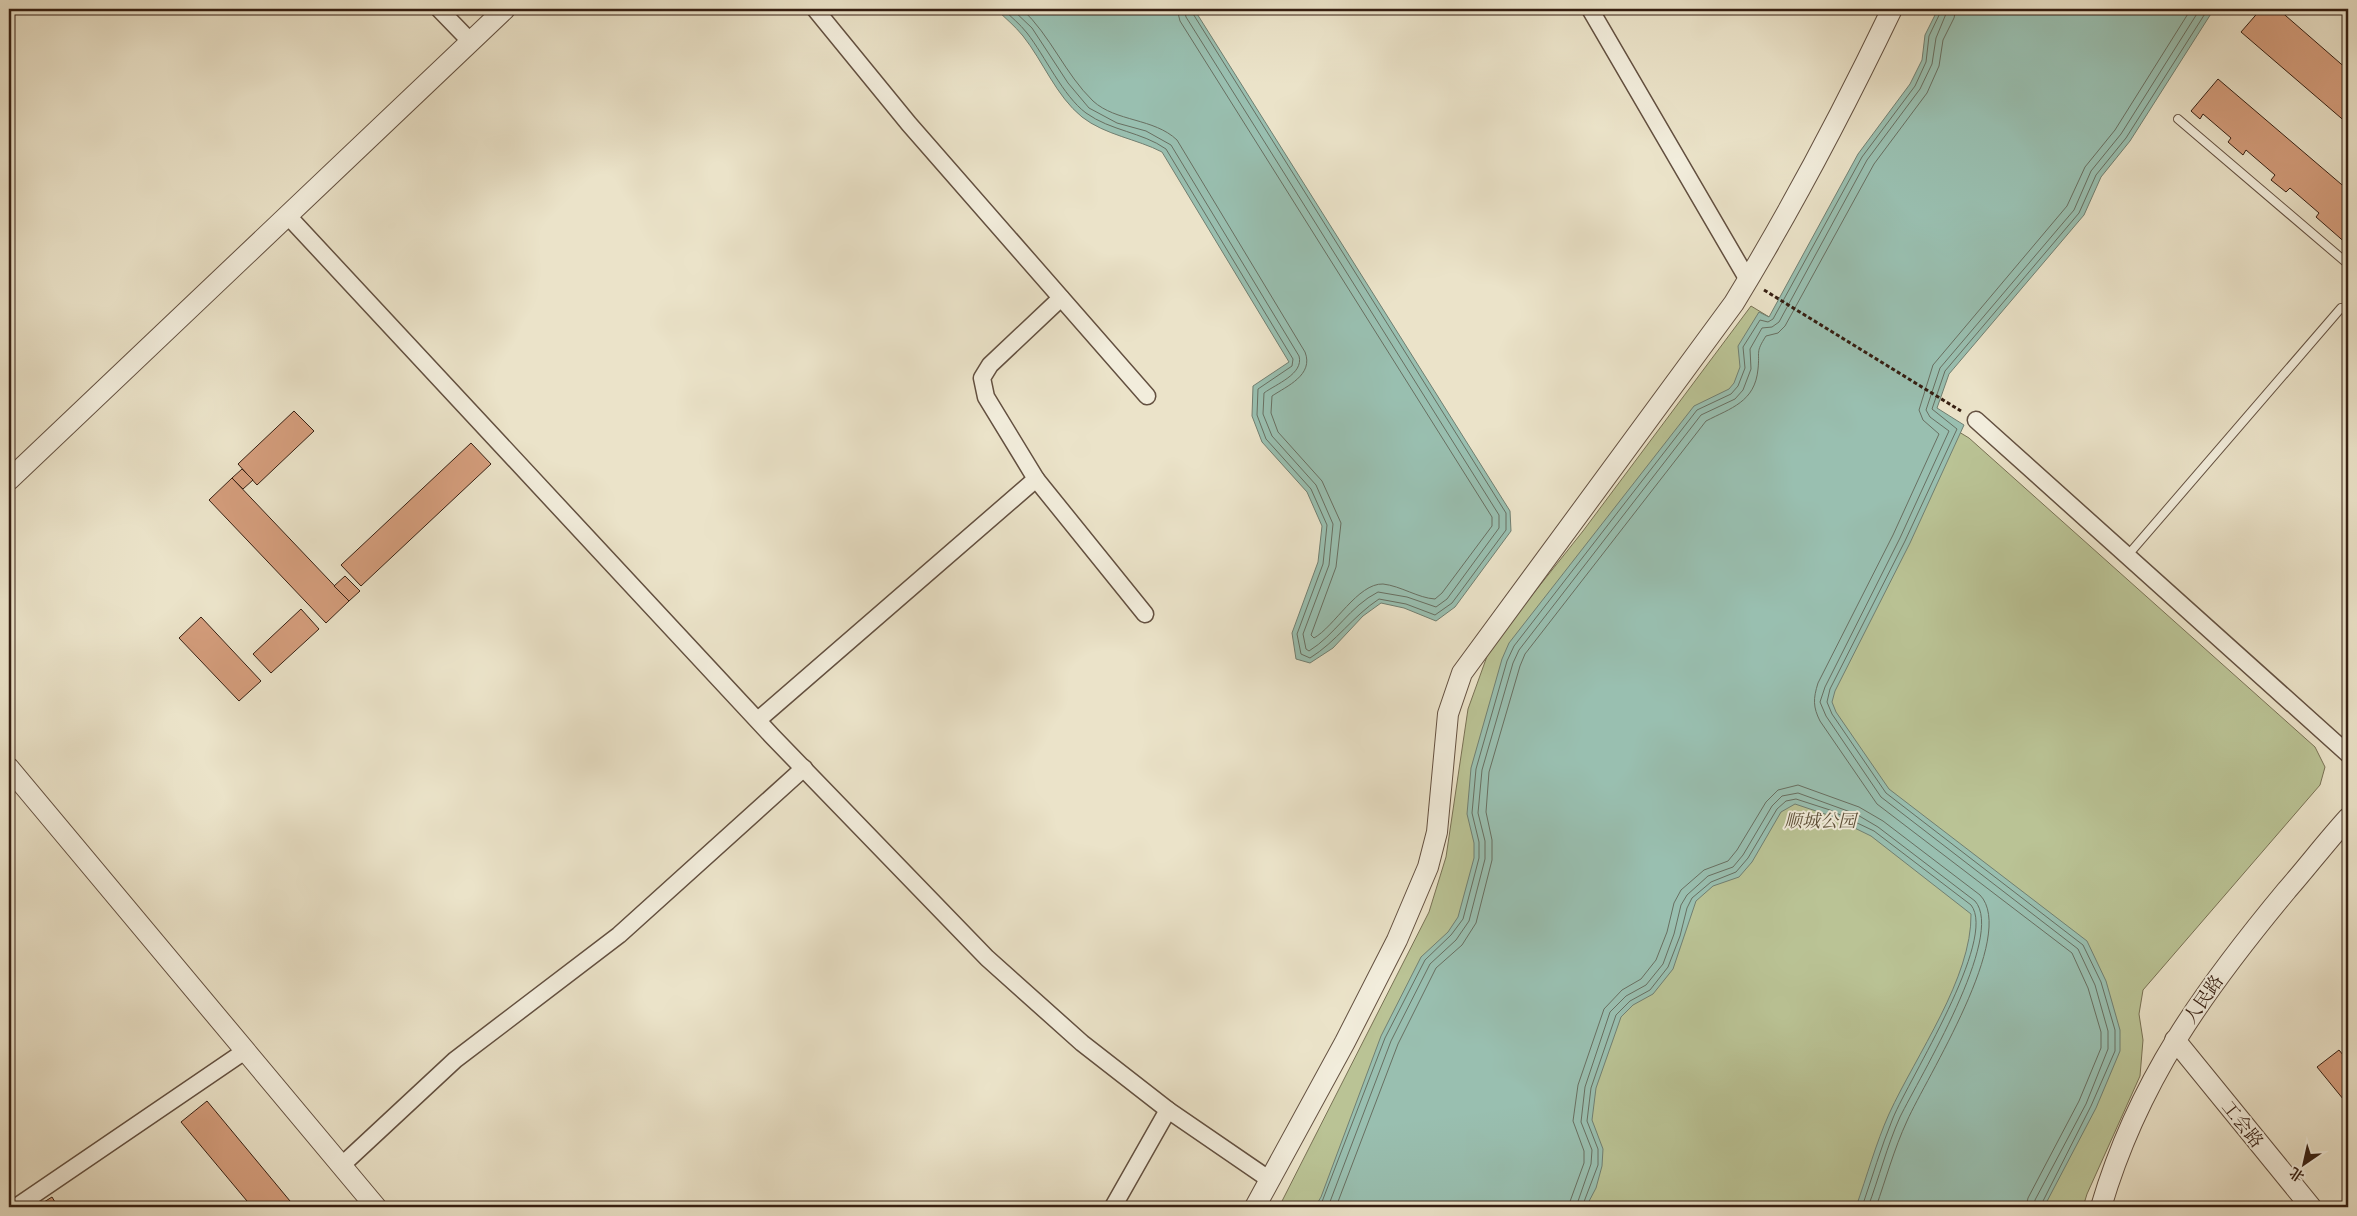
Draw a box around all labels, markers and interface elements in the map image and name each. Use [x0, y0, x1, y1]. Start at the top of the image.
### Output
park label: 顺城公园 [1784, 807, 1859, 834]
street label: 人民路 [2176, 969, 2230, 1029]
street label: 工会路 [2216, 1095, 2270, 1153]
north arrow [2280, 1138, 2330, 1188]
text: 北 [2285, 1163, 2308, 1187]

